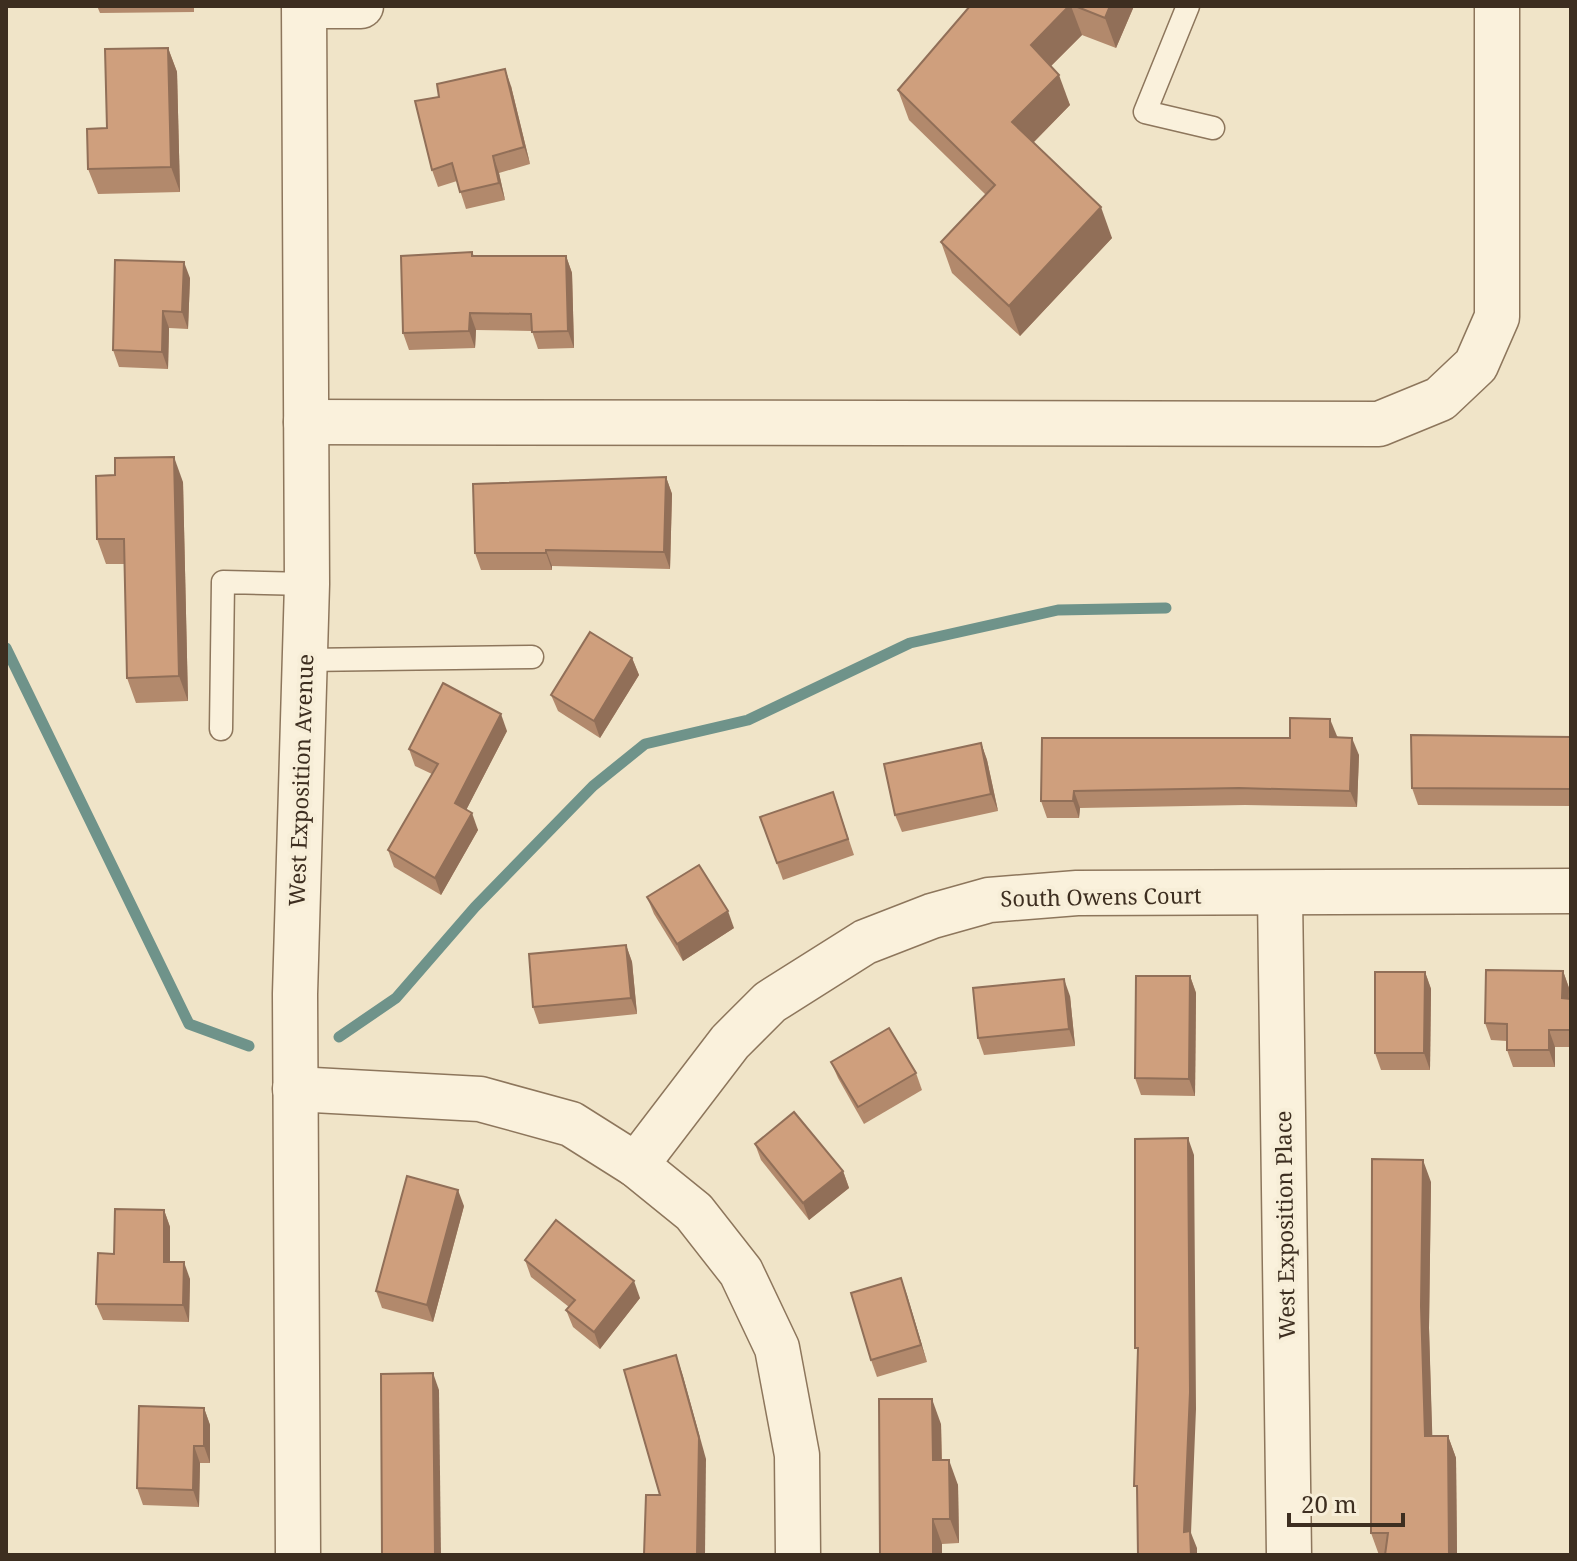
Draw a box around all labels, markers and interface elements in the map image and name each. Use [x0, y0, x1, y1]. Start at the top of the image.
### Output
street label: West Exposition Avenue [281, 653, 319, 907]
street label: South Owens Court [1000, 879, 1202, 913]
street label: West Exposition Place [1267, 1110, 1301, 1340]
scale bar [1289, 1477, 1403, 1527]
text: 20 m [1301, 1487, 1357, 1520]

